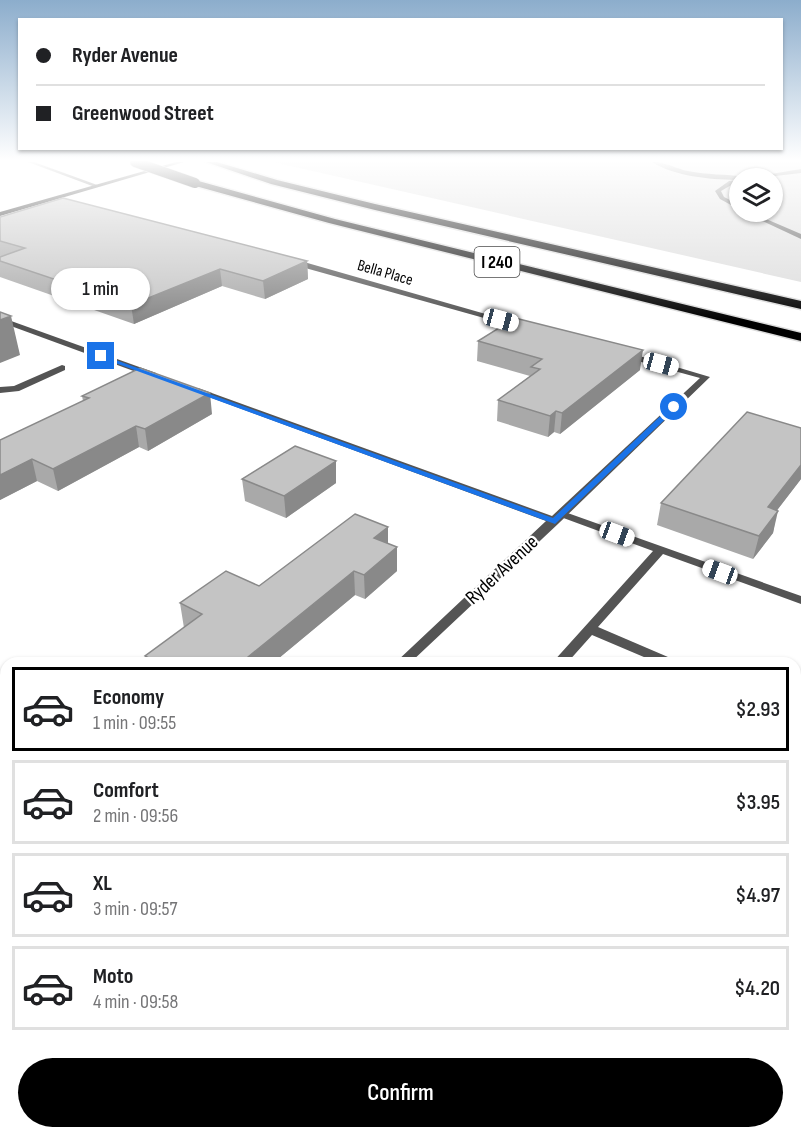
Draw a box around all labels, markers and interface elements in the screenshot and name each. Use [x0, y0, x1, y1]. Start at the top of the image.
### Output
text: Ryder Avenue [72, 42, 178, 69]
text: Greenwood Street [72, 100, 214, 127]
map controls [729, 168, 783, 222]
button: layers [729, 168, 783, 222]
road number: I 240 [474, 247, 520, 277]
street label: Bella Place [355, 256, 415, 290]
callout: 1 min [51, 269, 150, 311]
text: 1 min [82, 277, 119, 301]
car [481, 307, 521, 333]
route end [87, 342, 114, 369]
car [641, 351, 681, 377]
route start [660, 393, 687, 420]
car [597, 519, 637, 549]
street label: Ryder Avenue [461, 530, 543, 610]
car [700, 557, 740, 587]
icon: car [21, 682, 75, 736]
text: Economy [93, 684, 164, 711]
text: $2.93 [735, 696, 780, 723]
text: 1 min · 09:55 [93, 711, 176, 735]
icon: car [21, 775, 75, 829]
text: Comfort [93, 777, 159, 804]
text: $3.95 [736, 789, 780, 816]
text: 2 min · 09:56 [93, 804, 178, 828]
icon: car [21, 868, 75, 922]
text: XL [93, 870, 112, 897]
text: $4.97 [735, 882, 780, 909]
text: 3 min · 09:57 [93, 897, 178, 921]
icon: car [21, 961, 75, 1015]
text: Moto [93, 963, 133, 990]
text: $4.20 [734, 975, 780, 1002]
text: 4 min · 09:58 [93, 990, 178, 1014]
button: Confirm [18, 1058, 783, 1127]

